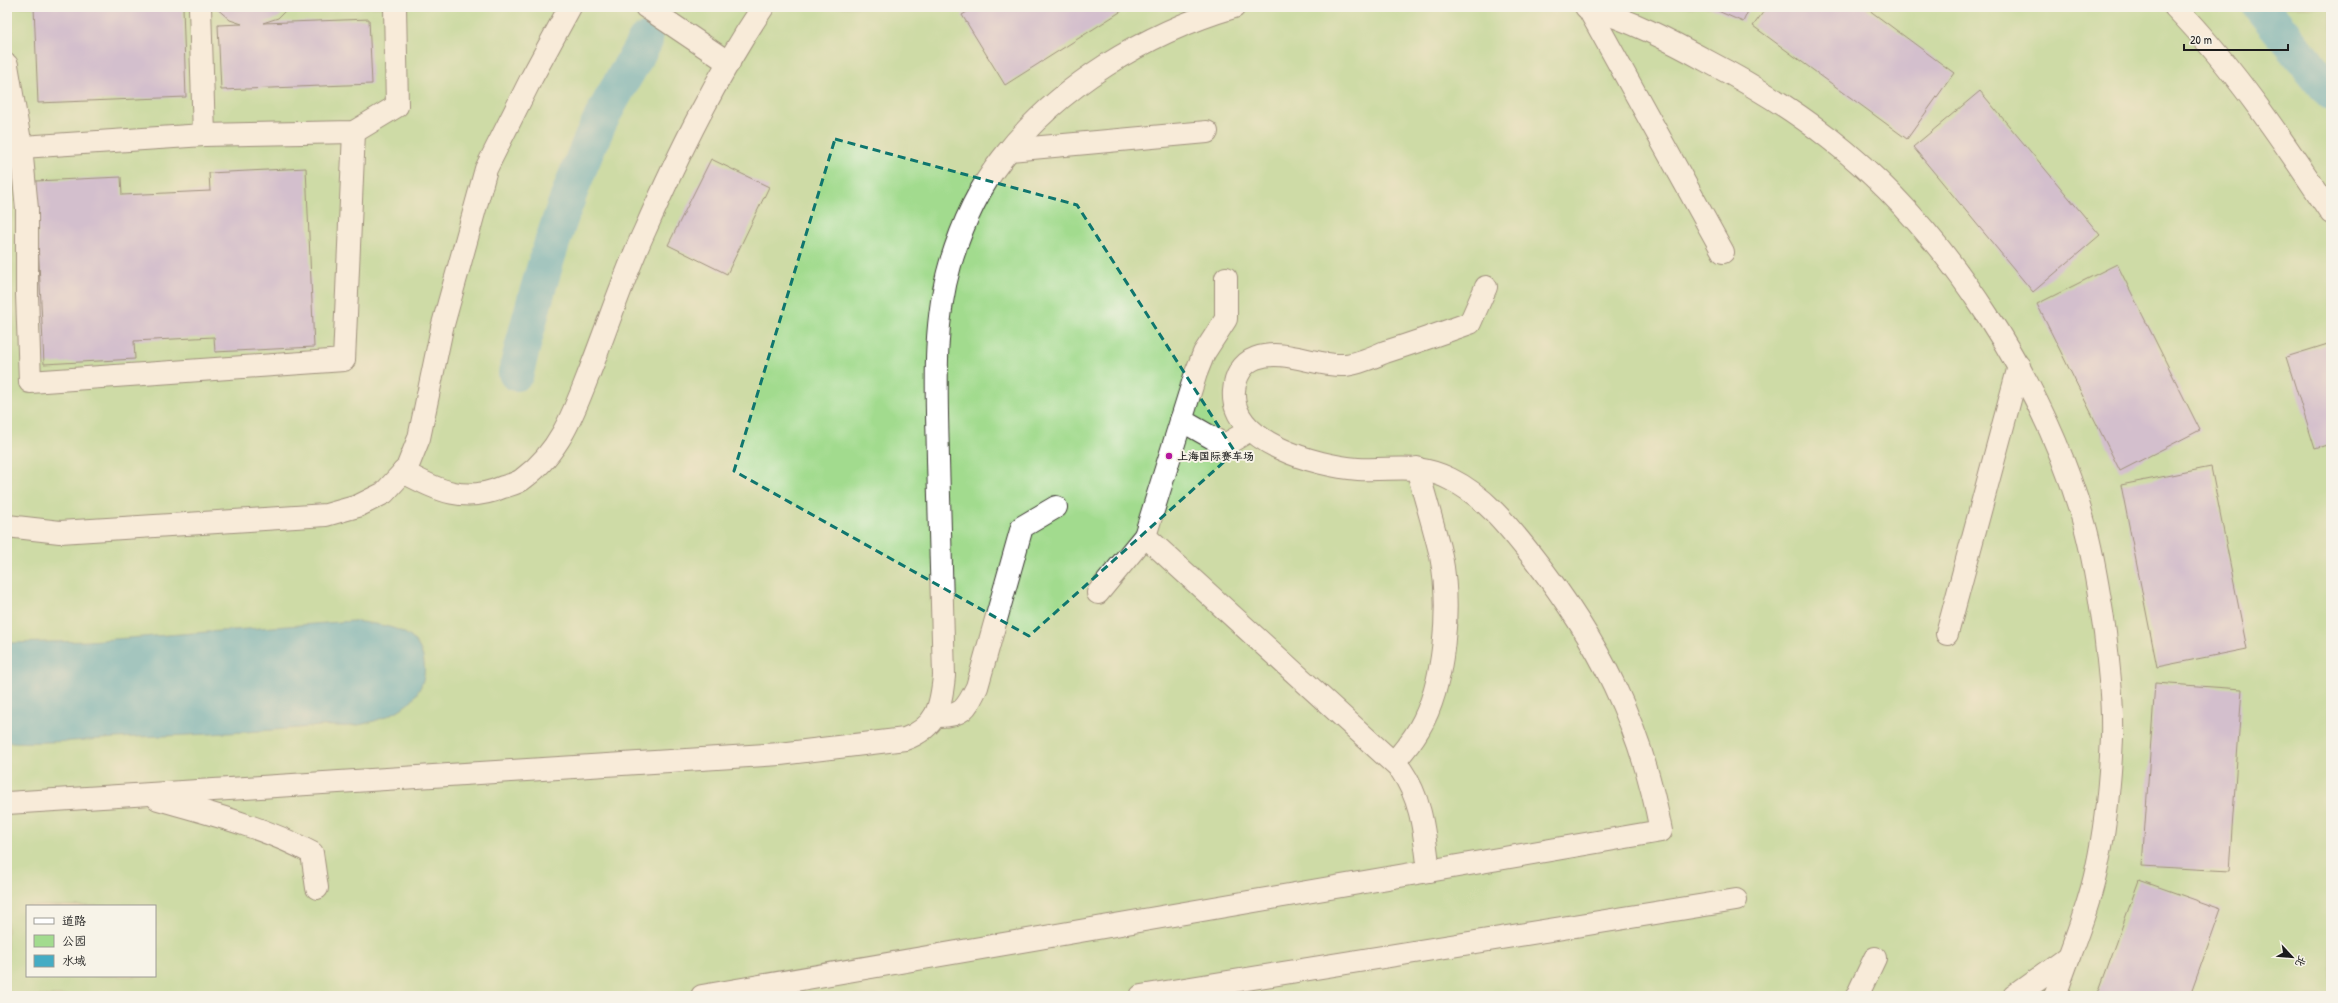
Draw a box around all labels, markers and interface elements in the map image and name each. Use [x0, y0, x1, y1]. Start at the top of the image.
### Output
scale bar [2184, 26, 2288, 52]
text: 20 m [2190, 31, 2212, 48]
place label: 上海国际赛车场 [1177, 449, 1254, 463]
marker: 上海国际赛车场 [1164, 451, 1174, 461]
legend [26, 905, 156, 977]
text: 道路 [62, 912, 86, 929]
text: 公园 [62, 932, 86, 949]
north arrow [2272, 937, 2312, 977]
text: 水域 [62, 952, 86, 969]
text: 北 [2292, 953, 2310, 969]

